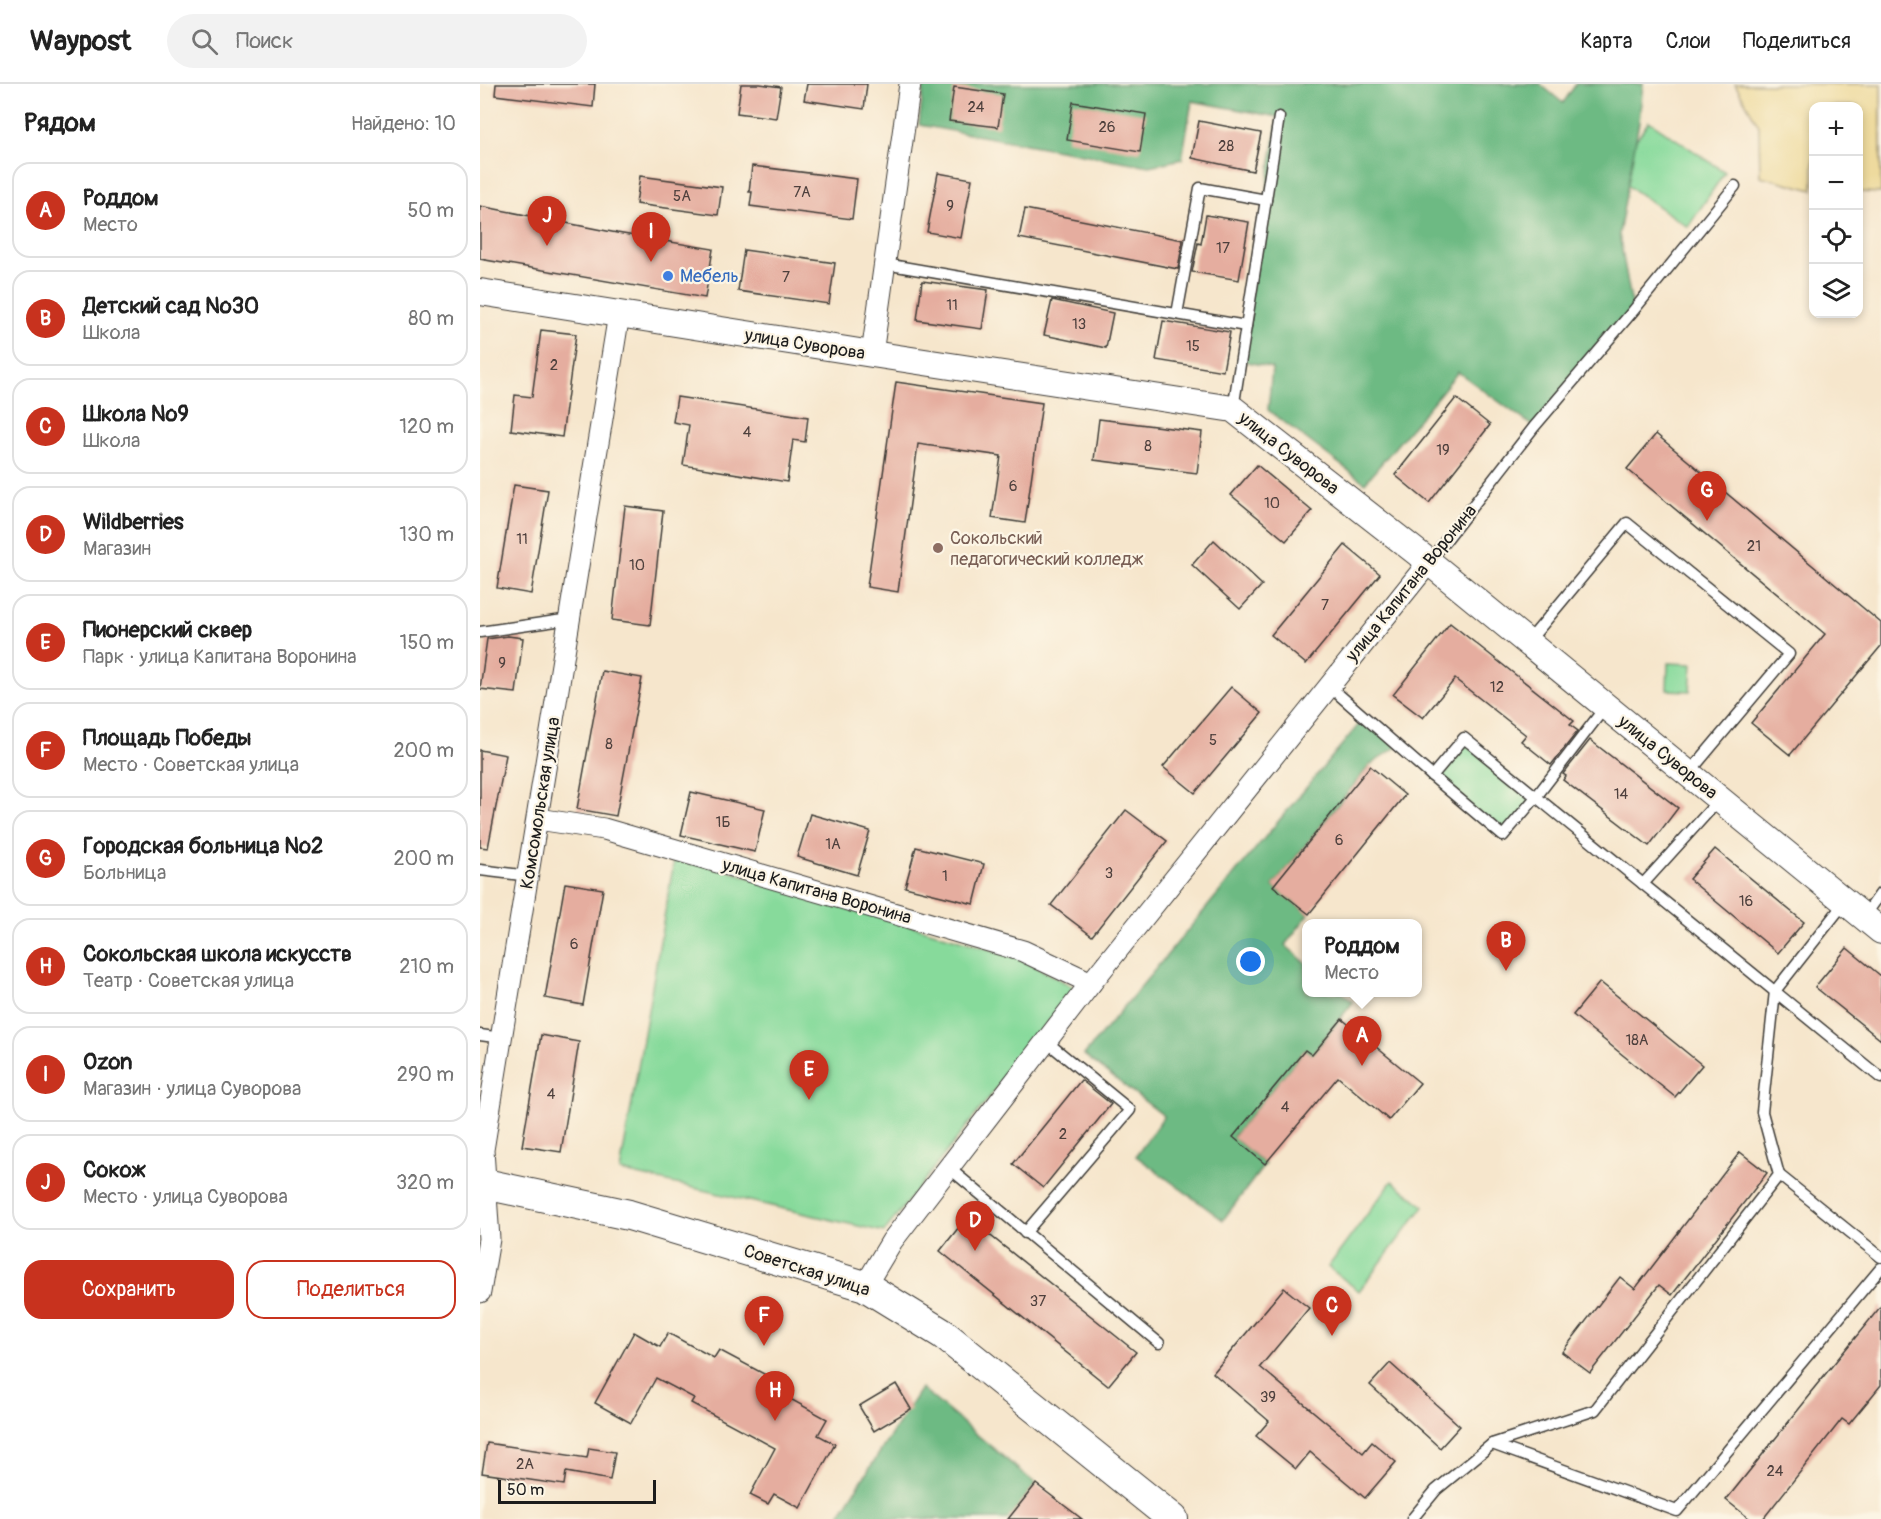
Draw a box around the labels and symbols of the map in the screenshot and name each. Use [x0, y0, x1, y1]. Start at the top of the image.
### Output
house number: 24 [967, 98, 985, 117]
house number: 26 [1098, 118, 1116, 137]
house number: 28 [1218, 137, 1234, 156]
house number: 7А [793, 183, 811, 202]
house number: 5А [673, 187, 691, 206]
pin: J [528, 196, 566, 246]
house number: 9 [946, 197, 954, 216]
pin: I [632, 212, 670, 262]
house number: 17 [1216, 239, 1230, 258]
place label: Мебель [680, 265, 739, 288]
house number: 7 [782, 268, 790, 287]
marker: Мебель [661, 269, 675, 283]
house number: 11 [946, 296, 958, 315]
house number: 13 [1072, 315, 1086, 334]
street label: улица Суворова [742, 323, 867, 365]
house number: 15 [1186, 337, 1200, 356]
house number: 2 [550, 356, 558, 375]
street label: улица Суворова [1233, 406, 1344, 500]
house number: 4 [743, 423, 752, 442]
house number: 8 [1144, 437, 1152, 456]
house number: 19 [1436, 441, 1450, 460]
pin: G [1688, 472, 1726, 521]
house number: 6 [1009, 477, 1017, 496]
house number: 10 [1264, 494, 1280, 513]
street label: улица Капитана Воронина [1340, 500, 1482, 667]
place label: Сокольский педагогический колледж [950, 527, 1144, 571]
house number: 11 [516, 530, 528, 549]
house number: 21 [1747, 537, 1761, 556]
marker: Сокольский педагогический колледж [931, 541, 945, 555]
house number: 10 [629, 556, 645, 575]
house number: 7 [1321, 596, 1329, 615]
house number: 9 [498, 654, 506, 673]
house number: 12 [1490, 678, 1504, 697]
street label: улица Суворова [1612, 710, 1722, 805]
street label: Комсомольская улица [516, 715, 565, 891]
house number: 5 [1209, 731, 1217, 750]
house number: 8 [605, 735, 613, 754]
house number: 14 [1614, 785, 1629, 804]
house number: 1Б [716, 813, 730, 832]
house number: 6 [1335, 831, 1343, 850]
house number: 1А [825, 835, 841, 854]
street label: улица Капитана Воронина [719, 853, 914, 929]
house number: 3 [1105, 864, 1113, 883]
house number: 1 [942, 867, 948, 886]
house number: 16 [1739, 892, 1753, 911]
pin: B [1486, 922, 1526, 971]
house number: 6 [570, 935, 578, 954]
your location [1236, 947, 1265, 976]
pin: A [1342, 1016, 1382, 1066]
house number: 18А [1625, 1031, 1649, 1050]
pin: E [790, 1050, 828, 1100]
house number: 4 [547, 1085, 556, 1104]
house number: 4 [1281, 1098, 1290, 1117]
house number: 2 [1059, 1125, 1067, 1144]
pin: D [956, 1202, 994, 1251]
street label: Советская улица [741, 1239, 873, 1302]
pin: C [1312, 1286, 1352, 1336]
house number: 37 [1030, 1292, 1046, 1311]
pin: F [744, 1296, 784, 1346]
pin: H [756, 1372, 794, 1421]
house number: 39 [1260, 1388, 1276, 1407]
house number: 2А [516, 1455, 534, 1474]
house number: 24 [1766, 1462, 1784, 1481]
scale bar [498, 1477, 656, 1504]

